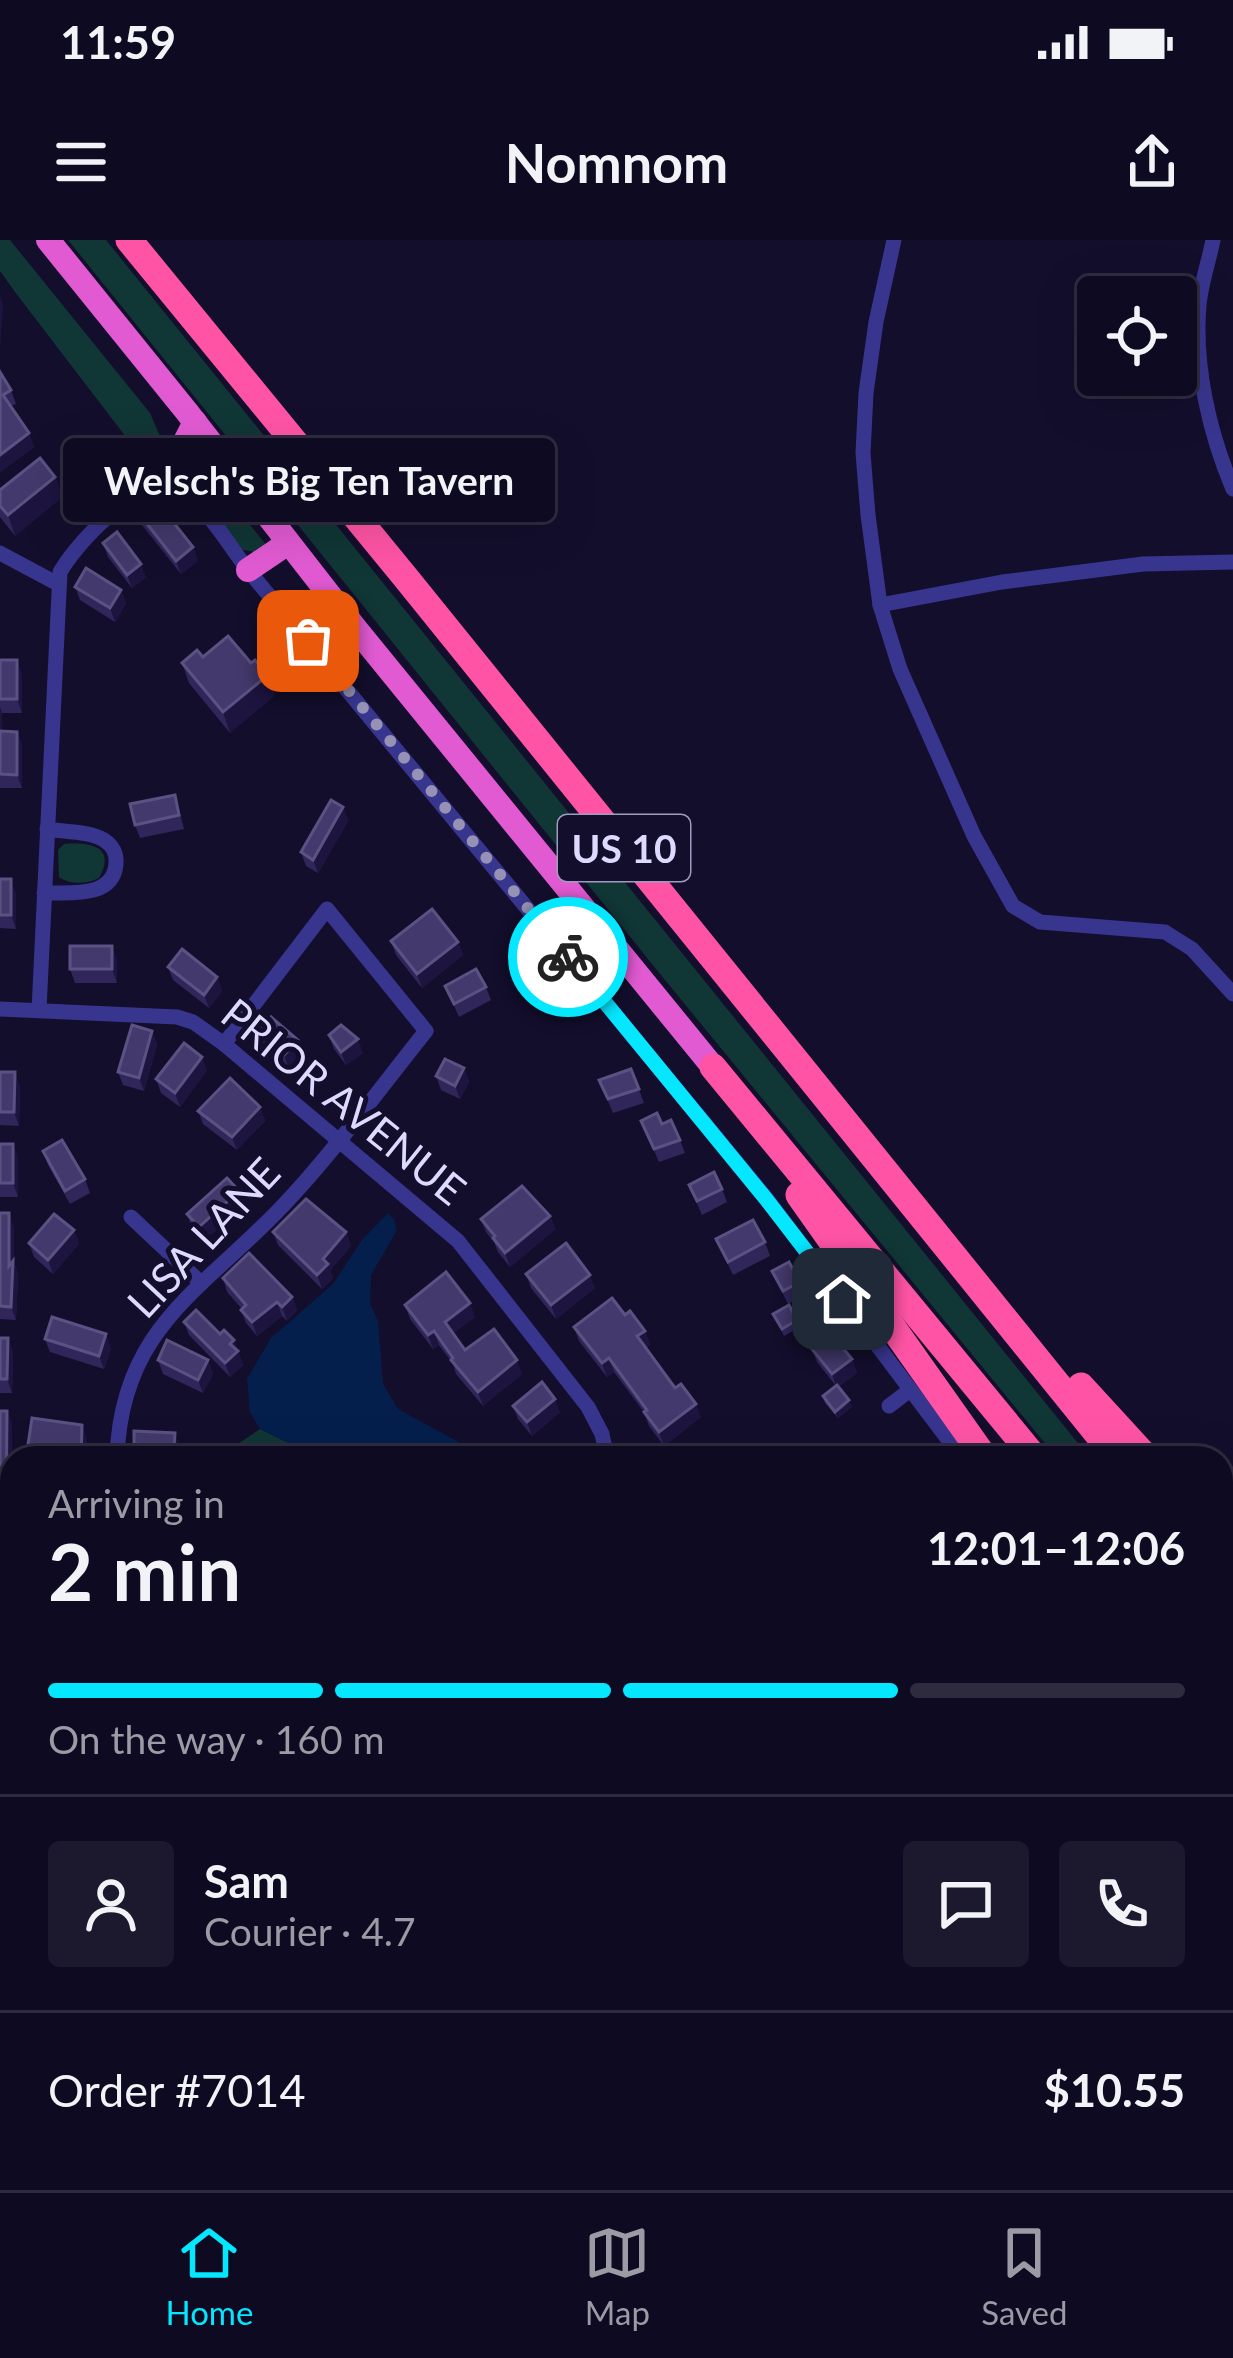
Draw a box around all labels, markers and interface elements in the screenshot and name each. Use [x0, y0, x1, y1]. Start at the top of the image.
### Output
text: 11:59 [60, 15, 176, 69]
icon: menu [48, 129, 114, 195]
icon: share [1119, 129, 1185, 195]
text: Nomnom [505, 130, 728, 195]
map controls [1077, 276, 1197, 396]
button: locate [1077, 276, 1197, 396]
callout: Welsch's Big Ten Tavern [62, 437, 554, 521]
text: Welsch's Big Ten Tavern [104, 457, 514, 503]
pin [257, 590, 359, 692]
icon: bag [275, 608, 341, 674]
road number: US 10 [558, 815, 690, 881]
courier [508, 897, 628, 1017]
icon: bike [535, 924, 601, 990]
street label: PRIOR AVENUE [212, 988, 476, 1214]
street label: LISA LANE [117, 1147, 289, 1327]
pin [792, 1248, 894, 1350]
icon: home [810, 1266, 876, 1332]
text: Arriving in [48, 1480, 225, 1526]
text: 12:01–12:06 [927, 1521, 1185, 1575]
text: 2 min [48, 1524, 241, 1618]
text: On the way · 160 m [48, 1716, 385, 1762]
button: person [48, 1841, 174, 1967]
button: chat [903, 1841, 1029, 1967]
button: phone [1059, 1841, 1185, 1967]
text: Sam [204, 1854, 289, 1908]
text: Courier · 4.7 [204, 1908, 416, 1954]
text: Order #7014 [48, 2063, 306, 2117]
text: $10.55 [1044, 2063, 1185, 2117]
tab: Home [165, 2220, 253, 2332]
tab: Map [584, 2220, 650, 2332]
tab: Saved [981, 2220, 1068, 2332]

